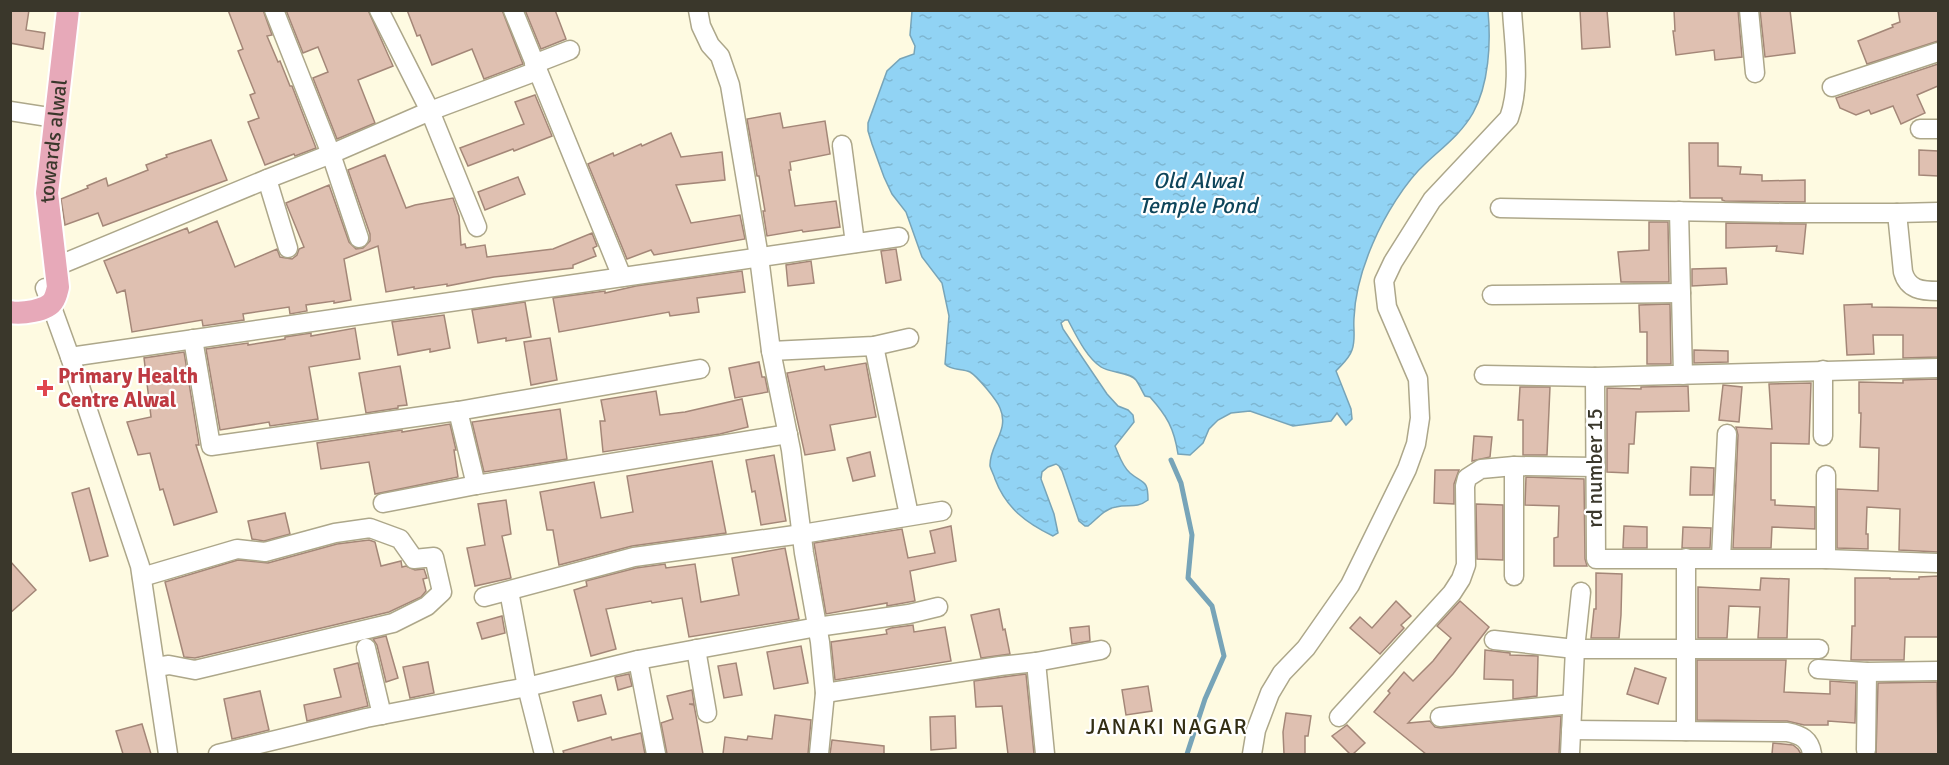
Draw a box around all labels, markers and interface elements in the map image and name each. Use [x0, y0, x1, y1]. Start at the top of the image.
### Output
street label: towards alwal [34, 78, 73, 204]
water label: Old Alwal Temple Pond [1139, 167, 1259, 219]
place label: Primary Health Centre Alwal [58, 363, 198, 413]
marker: Primary Health Centre Alwal [36, 379, 54, 397]
street label: rd number 15 [1582, 408, 1608, 528]
district label: JANAKI NAGAR [1086, 713, 1248, 740]

